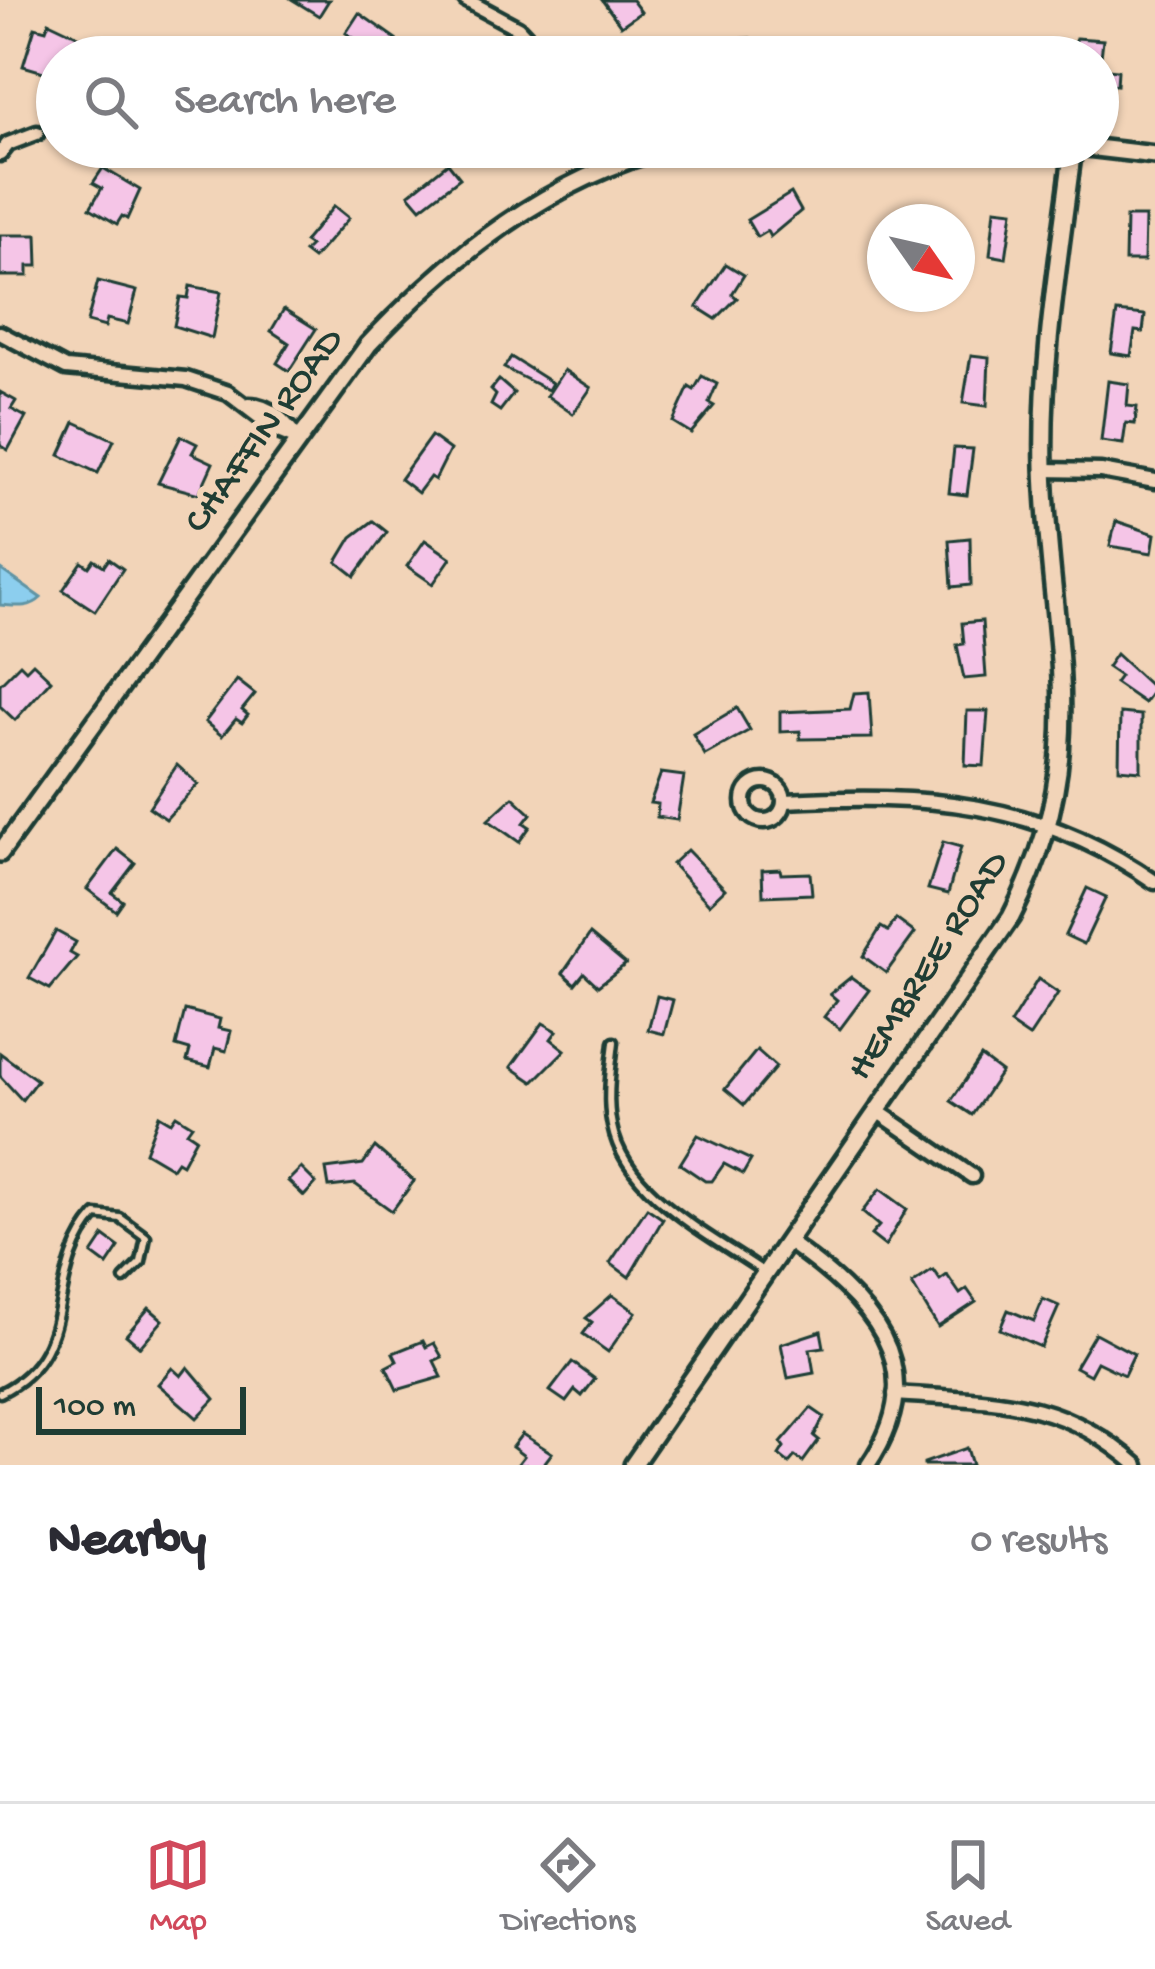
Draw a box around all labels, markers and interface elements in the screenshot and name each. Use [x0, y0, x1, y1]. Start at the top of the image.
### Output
search box [36, 36, 1119, 168]
icon: search [78, 69, 144, 135]
text: Search here [174, 76, 396, 129]
north arrow [867, 204, 975, 312]
street label: CHAFFIN ROAD [176, 320, 356, 544]
street label: HEMBREE ROAD [839, 843, 1022, 1090]
scale bar [36, 1381, 246, 1434]
text: 100 m [54, 1389, 136, 1427]
text: Nearby [48, 1513, 206, 1573]
text: 0 results [970, 1520, 1107, 1566]
tab: Map [145, 1832, 211, 1942]
tab: Directions [501, 1832, 635, 1942]
tab: Saved [925, 1832, 1010, 1942]

